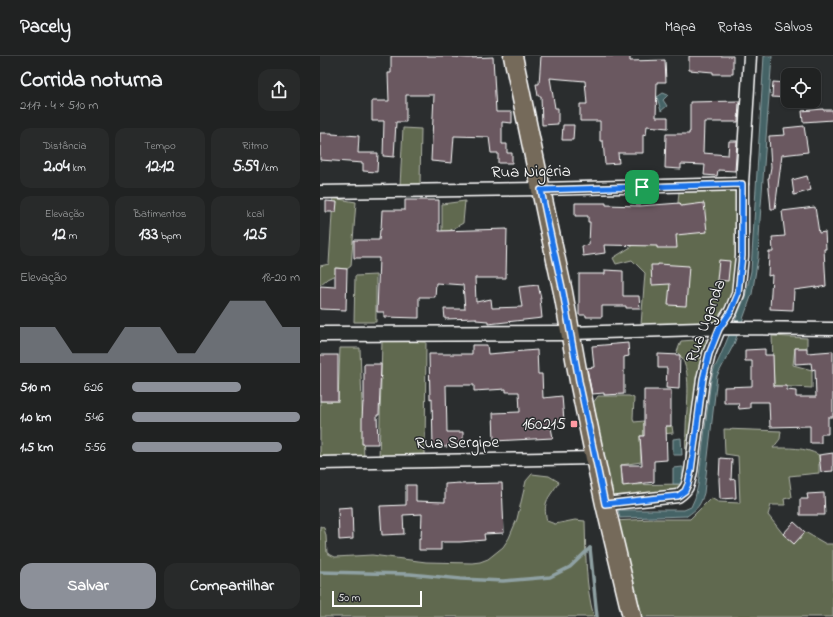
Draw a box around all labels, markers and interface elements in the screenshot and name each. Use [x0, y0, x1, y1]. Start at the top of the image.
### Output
text: Pacely [20, 14, 71, 41]
text: Mapa [665, 17, 696, 38]
text: Rotas [718, 17, 752, 38]
text: Salvos [774, 17, 813, 38]
text: Corrida noturna [20, 65, 163, 97]
map controls [781, 68, 821, 108]
button: locate [781, 68, 821, 108]
button: share [258, 69, 300, 111]
text: 21:17 · 4 × 510 m [20, 96, 98, 115]
text: Distância [43, 138, 86, 154]
text: Tempo [144, 138, 176, 154]
text: Ritmo [242, 138, 268, 154]
text: 2.04 [43, 154, 70, 179]
text: 12:12 [145, 154, 175, 179]
text: 5:59 [233, 154, 259, 179]
street label: Rua Nigéria [491, 159, 571, 187]
text: km [70, 160, 86, 176]
text: /km [259, 160, 278, 176]
pin [625, 170, 659, 204]
icon: arrive [631, 176, 653, 198]
text: Elevação [45, 206, 85, 222]
text: Batimentos [134, 206, 186, 222]
text: kcal [247, 206, 264, 222]
text: 12 [52, 222, 66, 247]
text: 133 [139, 222, 158, 247]
text: 125 [244, 222, 267, 247]
text: m [66, 228, 77, 244]
text: bpm [158, 228, 181, 244]
text: Elevação [20, 268, 67, 287]
text: 18–20 m [262, 268, 300, 287]
street label: Rua Uganda [679, 276, 735, 367]
text: 510 m [20, 378, 51, 397]
text: 6:26 [84, 378, 103, 397]
text: 1.0 km [20, 408, 51, 427]
text: 5:46 [84, 408, 104, 427]
place label: 160215 [522, 412, 566, 437]
marker: 160215 [569, 419, 579, 429]
street label: Rua Sergipe [415, 430, 500, 458]
text: 1.5 km [20, 438, 53, 457]
text: 5:56 [84, 438, 106, 457]
button: Salvar [20, 563, 156, 609]
button: Compartilhar [164, 563, 300, 609]
scale bar [332, 589, 422, 608]
text: 50 m [338, 590, 360, 606]

